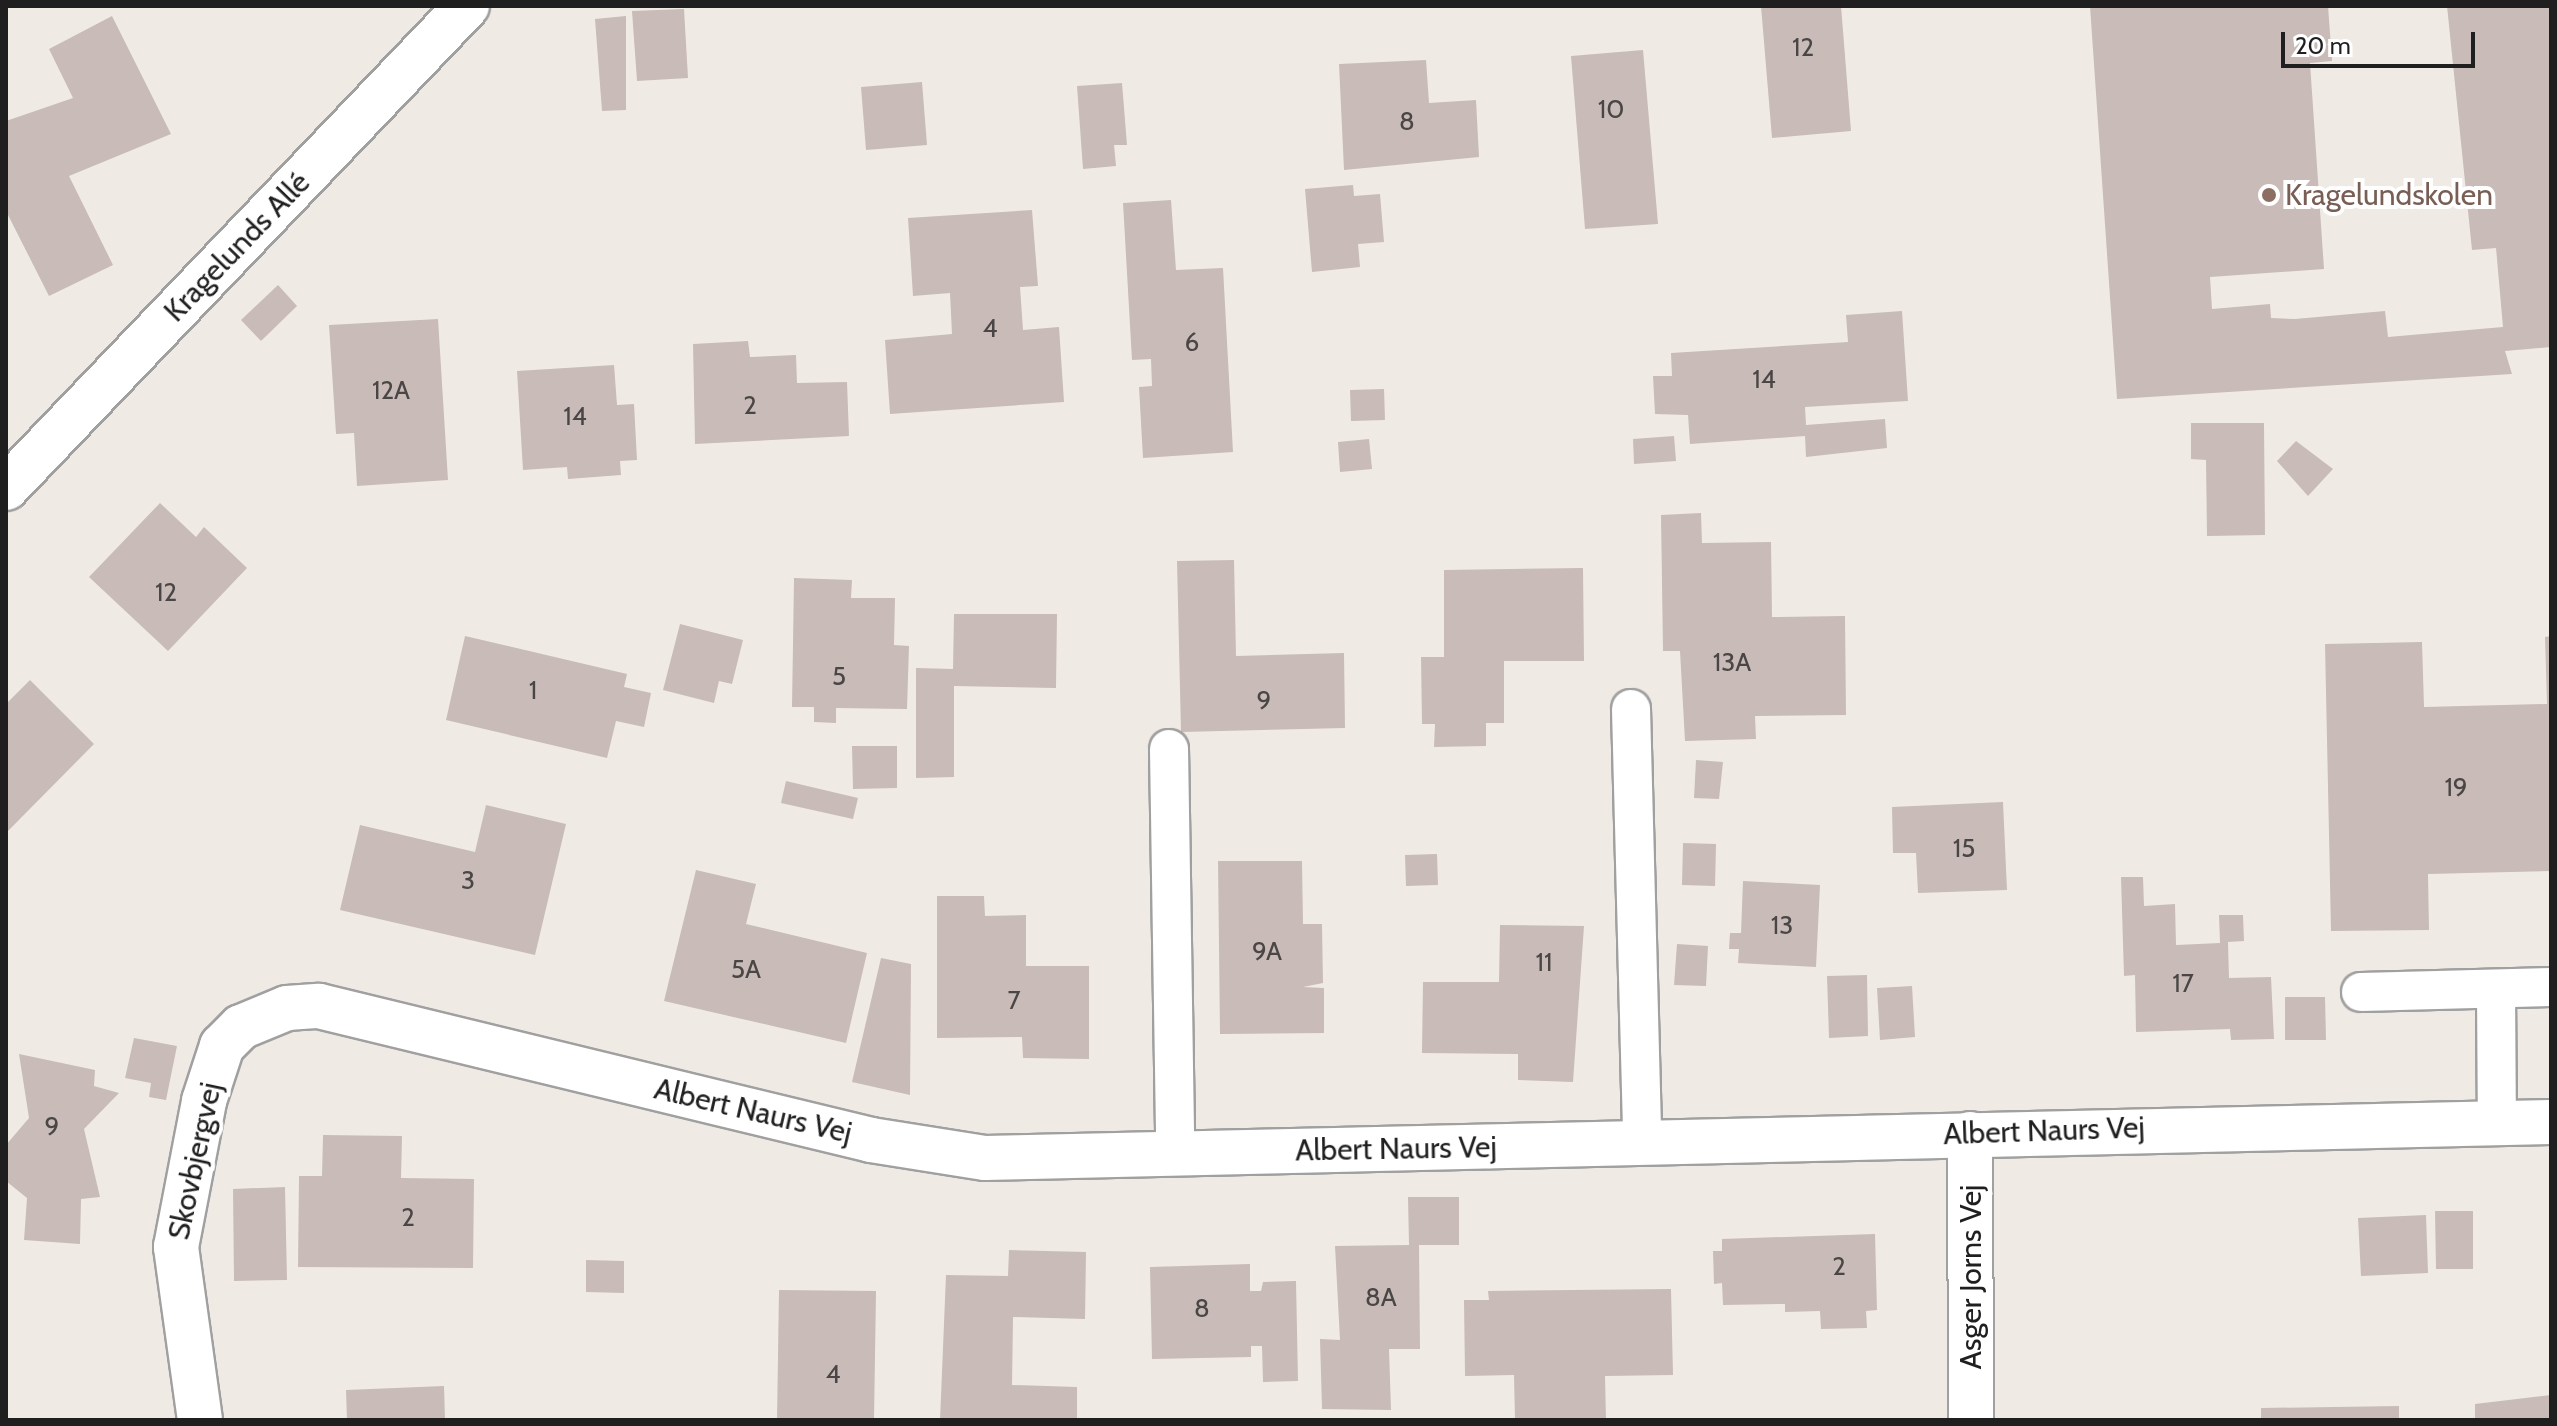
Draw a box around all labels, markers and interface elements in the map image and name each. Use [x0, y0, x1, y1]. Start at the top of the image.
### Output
scale bar [2285, 16, 2479, 66]
text: 20 m [2295, 31, 2351, 60]
house number: 12 [1792, 32, 1814, 64]
house number: 10 [1598, 94, 1624, 126]
house number: 8 [1399, 106, 1415, 138]
street label: Kragelunds Allé [157, 165, 317, 329]
place label: Kragelundskolen [2285, 177, 2493, 213]
marker: Kragelundskolen [2260, 186, 2278, 204]
house number: 4 [982, 313, 998, 345]
house number: 6 [1185, 327, 1199, 359]
house number: 14 [1752, 364, 1776, 396]
house number: 12A [372, 375, 410, 407]
house number: 2 [743, 390, 757, 422]
house number: 14 [563, 401, 587, 433]
house number: 12 [155, 577, 177, 609]
house number: 13A [1713, 647, 1751, 679]
house number: 5 [832, 661, 846, 693]
house number: 1 [529, 675, 537, 707]
house number: 9 [1257, 685, 1271, 717]
house number: 19 [2444, 772, 2468, 804]
house number: 15 [1953, 833, 1975, 865]
house number: 3 [461, 865, 475, 897]
house number: 13 [1771, 910, 1793, 942]
house number: 9A [1252, 936, 1282, 968]
house number: 11 [1536, 947, 1552, 979]
house number: 5A [731, 954, 761, 986]
house number: 17 [2172, 968, 2194, 1000]
house number: 7 [1007, 985, 1021, 1017]
street label: Albert Naurs Vej [651, 1071, 855, 1151]
street label: Skovbjergvej [161, 1079, 229, 1243]
street label: Albert Naurs Vej [1943, 1109, 2145, 1153]
house number: 9 [45, 1111, 59, 1143]
street label: Albert Naurs Vej [1295, 1129, 1497, 1169]
street label: Asger Jorns Vej [1953, 1185, 1989, 1369]
house number: 2 [401, 1202, 415, 1234]
house number: 2 [1832, 1251, 1846, 1283]
house number: 8A [1365, 1282, 1397, 1314]
house number: 8 [1194, 1293, 1210, 1325]
house number: 4 [825, 1359, 841, 1391]

